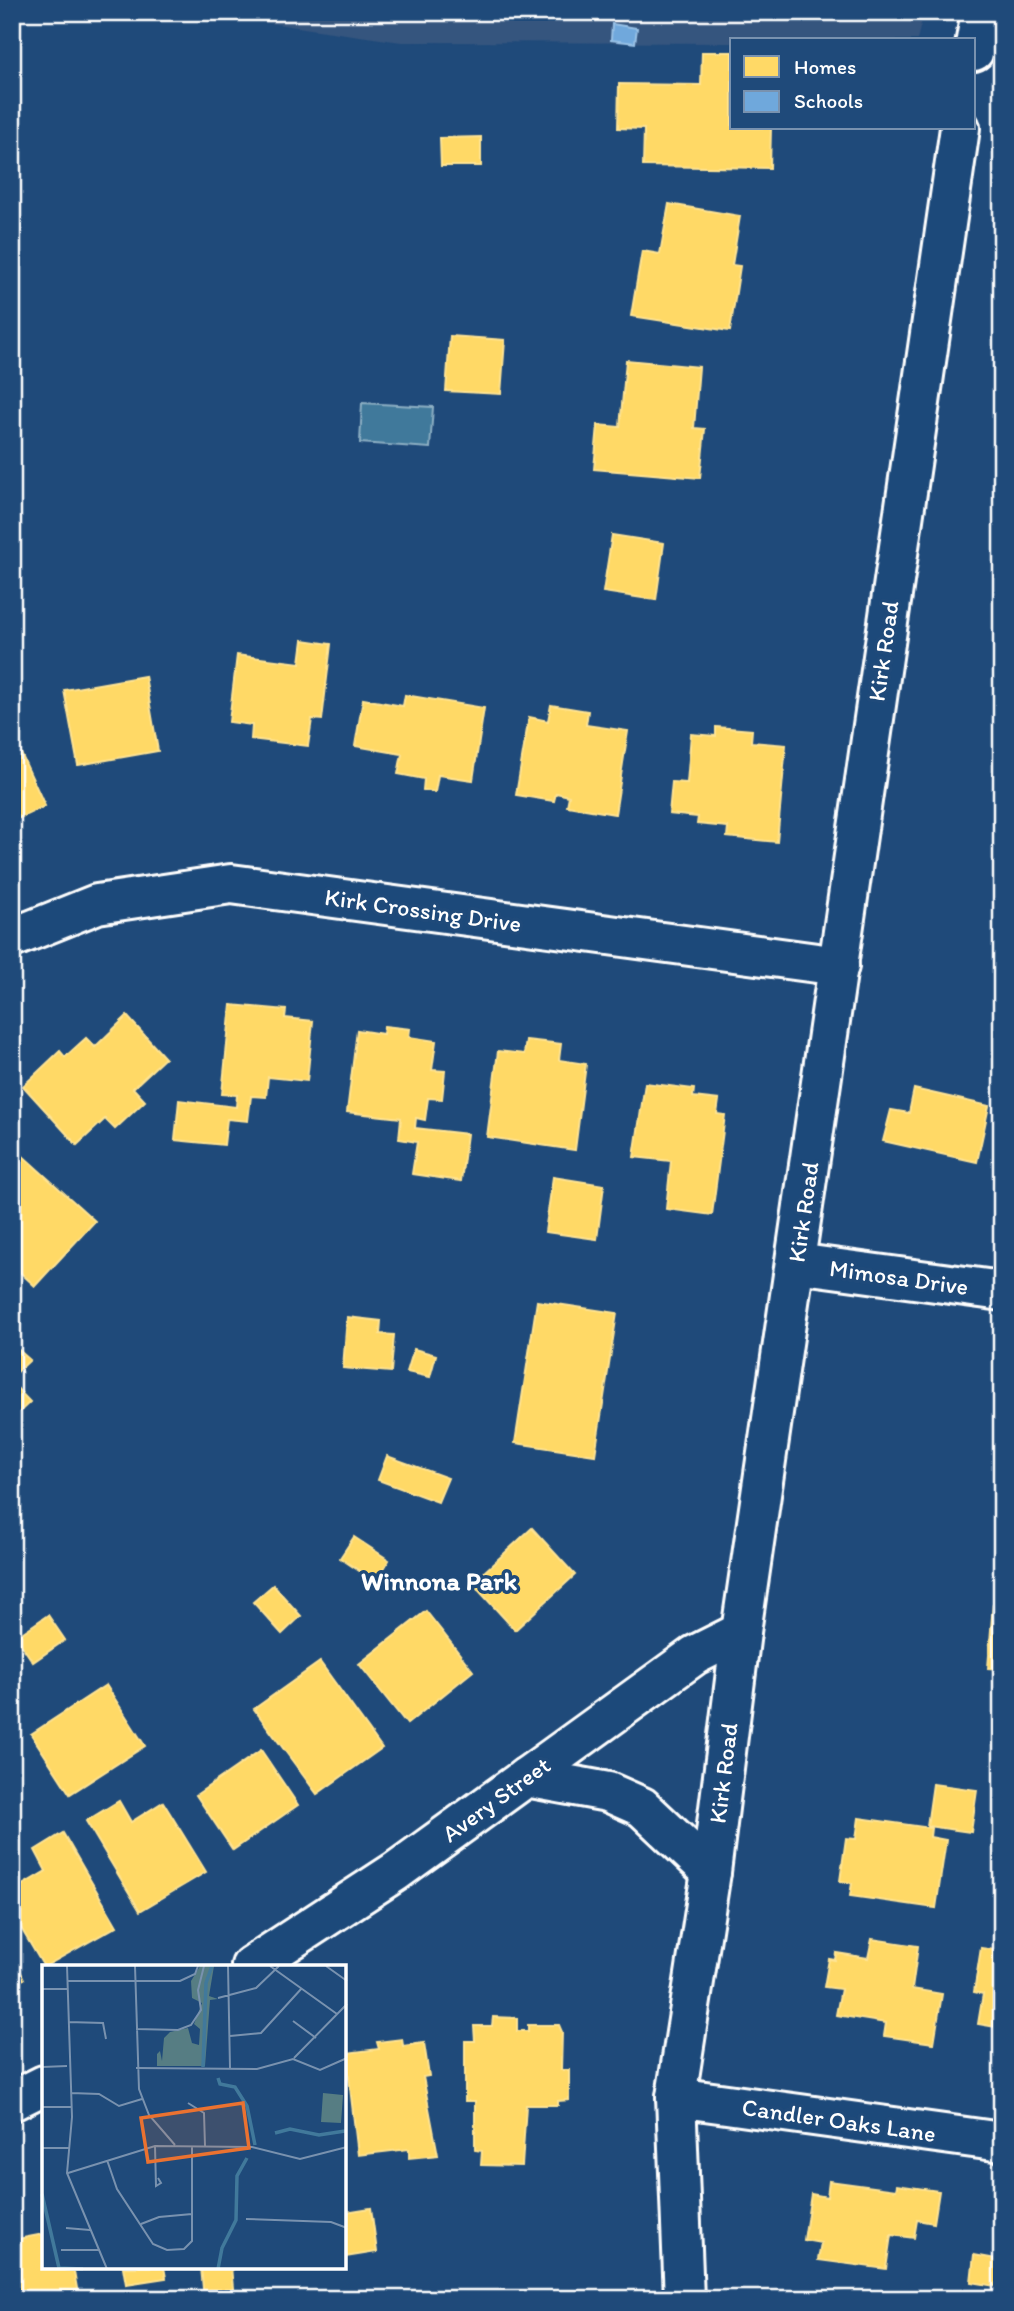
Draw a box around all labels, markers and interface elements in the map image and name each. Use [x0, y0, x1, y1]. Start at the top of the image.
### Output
legend [730, 38, 976, 130]
text: Homes [794, 54, 856, 79]
text: Schools [794, 88, 863, 113]
street label: Kirk Road [862, 599, 904, 703]
street label: Kirk Crossing Drive [323, 882, 523, 938]
street label: Kirk Road [782, 1160, 824, 1264]
street label: Mimosa Drive [828, 1253, 970, 1301]
district label: Winnona Park [361, 1565, 518, 1597]
street label: Kirk Road [702, 1721, 744, 1825]
street label: Avery Street [436, 1750, 556, 1848]
inset map [42, 1965, 346, 2269]
street label: Candler Oaks Lane [740, 2092, 938, 2148]

